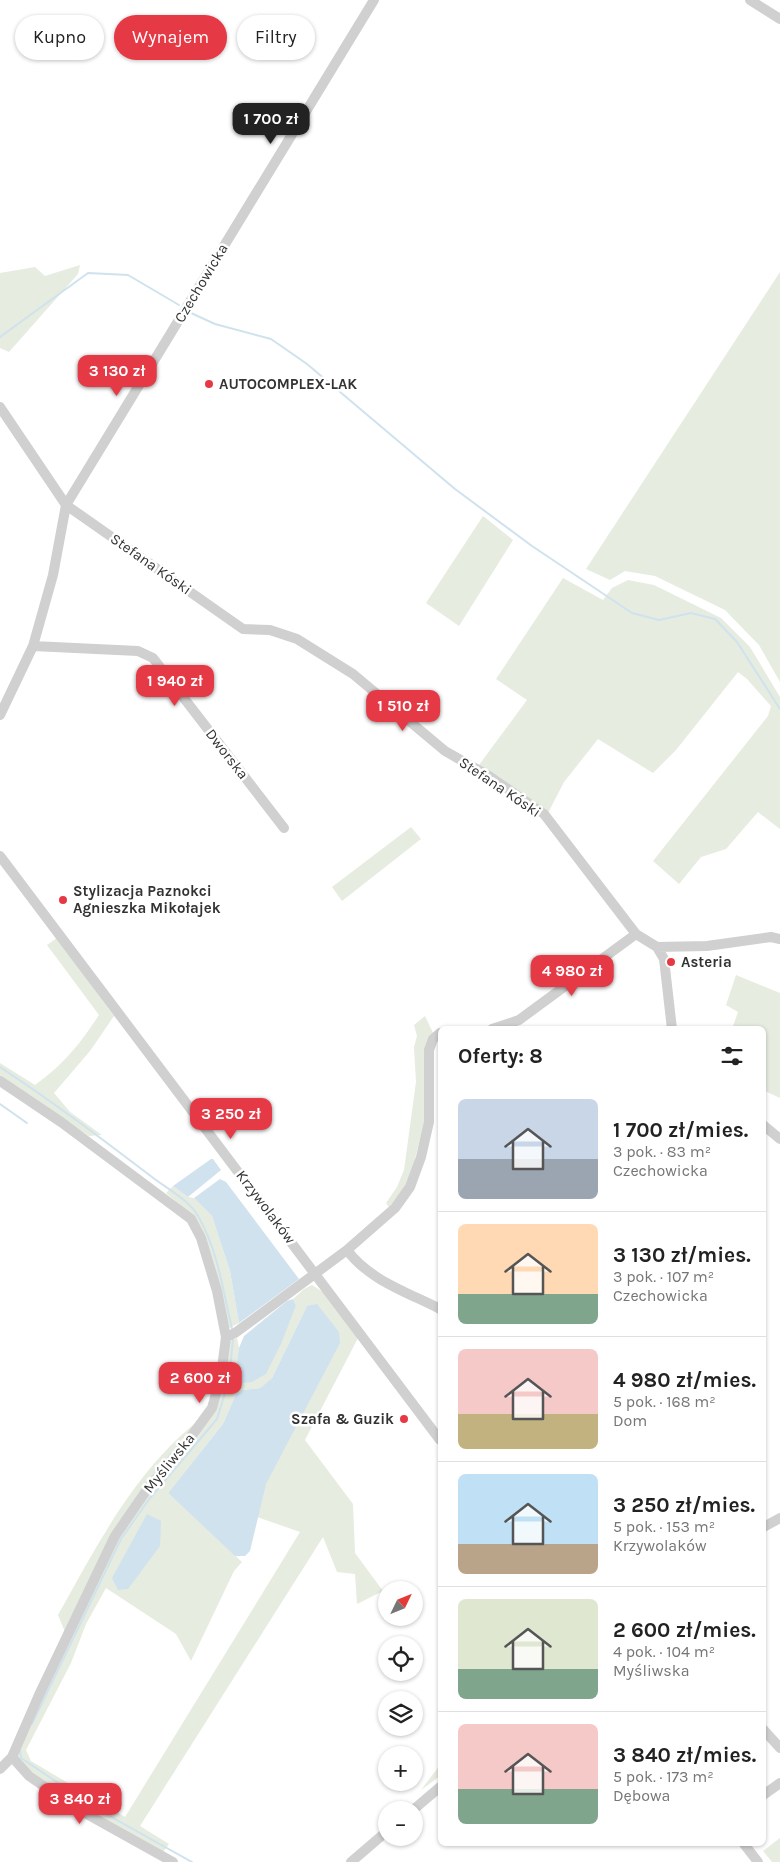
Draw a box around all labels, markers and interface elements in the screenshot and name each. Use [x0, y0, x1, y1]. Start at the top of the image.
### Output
chip: Kupno [15, 15, 104, 60]
chip: Wynajem [114, 15, 227, 60]
chip: Filtry [237, 15, 315, 60]
pin: 1 700 zł [219, 102, 323, 145]
text: 1 700 zł [244, 109, 298, 128]
street label: Czechowicka [170, 240, 232, 326]
pin: 3 130 zł [65, 354, 169, 397]
text: 3 130 zł [89, 361, 145, 380]
place label: AUTOCOMPLEX-LAK [219, 375, 357, 393]
marker: AUTOCOMPLEX-LAK [203, 378, 215, 390]
street label: Stefana Kóski [107, 529, 195, 599]
pin: 1 940 zł [123, 664, 227, 707]
text: 1 940 zł [147, 671, 203, 690]
pin: 1 510 zł [351, 690, 455, 732]
text: 1 510 zł [377, 696, 429, 715]
street label: Dworska [202, 725, 252, 783]
street label: Stefana Kóski [456, 753, 544, 821]
place label: Stylizacja Paznokci Agnieszka Mikołajek [73, 882, 221, 917]
marker: Stylizacja Paznokci Agnieszka Mikołajek [57, 894, 69, 906]
place label: Asteria [681, 953, 732, 971]
pin: 4 980 zł [520, 954, 624, 997]
marker: Asteria [665, 956, 677, 968]
text: 4 980 zł [542, 961, 602, 980]
icon: filters [718, 1042, 746, 1070]
text: Oferty: 8 [458, 1044, 543, 1068]
pin: 3 250 zł [179, 1098, 283, 1140]
text: 3 250 zł [201, 1104, 261, 1123]
text: 1 700 zł/mies. [613, 1118, 748, 1142]
icon: home [498, 1119, 558, 1179]
text: 3 pok. · 83 m² [613, 1142, 711, 1161]
text: Czechowicka [613, 1161, 708, 1180]
street label: Krzywolaków [232, 1167, 300, 1248]
text: 3 130 zł/mies. [613, 1243, 751, 1267]
icon: home [498, 1244, 558, 1304]
text: 3 pok. · 107 m² [613, 1267, 714, 1286]
text: Czechowicka [613, 1286, 708, 1305]
pin: 2 600 zł [148, 1362, 252, 1404]
text: 2 600 zł [170, 1368, 230, 1387]
text: 4 980 zł/mies. [613, 1368, 756, 1392]
icon: home [498, 1369, 558, 1429]
text: 5 pok. · 168 m² [613, 1392, 716, 1411]
place label: Szafa & Guzik [291, 1410, 394, 1428]
text: Dom [613, 1411, 647, 1430]
marker: Szafa & Guzik [398, 1413, 410, 1425]
street label: Myśliwska [139, 1429, 199, 1497]
text: 3 250 zł/mies. [613, 1493, 755, 1517]
icon: home [498, 1494, 558, 1554]
text: 5 pok. · 153 m² [613, 1517, 715, 1536]
text: Krzywolaków [613, 1536, 707, 1555]
north arrow [378, 1581, 422, 1626]
map controls [378, 1581, 423, 1846]
text: 2 600 zł/mies. [613, 1618, 756, 1642]
icon: home [498, 1619, 558, 1679]
button: locate [378, 1636, 423, 1681]
text: 4 pok. · 104 m² [613, 1642, 715, 1661]
text: Myśliwska [613, 1661, 689, 1680]
button: layers [378, 1691, 423, 1736]
text: 3 840 zł/mies. [613, 1743, 756, 1767]
icon: home [498, 1744, 558, 1804]
button: + [378, 1746, 423, 1791]
text: 5 pok. · 173 m² [613, 1767, 714, 1786]
pin: 3 840 zł [28, 1782, 132, 1825]
text: Dębowa [613, 1786, 670, 1805]
text: 3 840 zł [50, 1789, 110, 1808]
button: − [378, 1801, 423, 1846]

